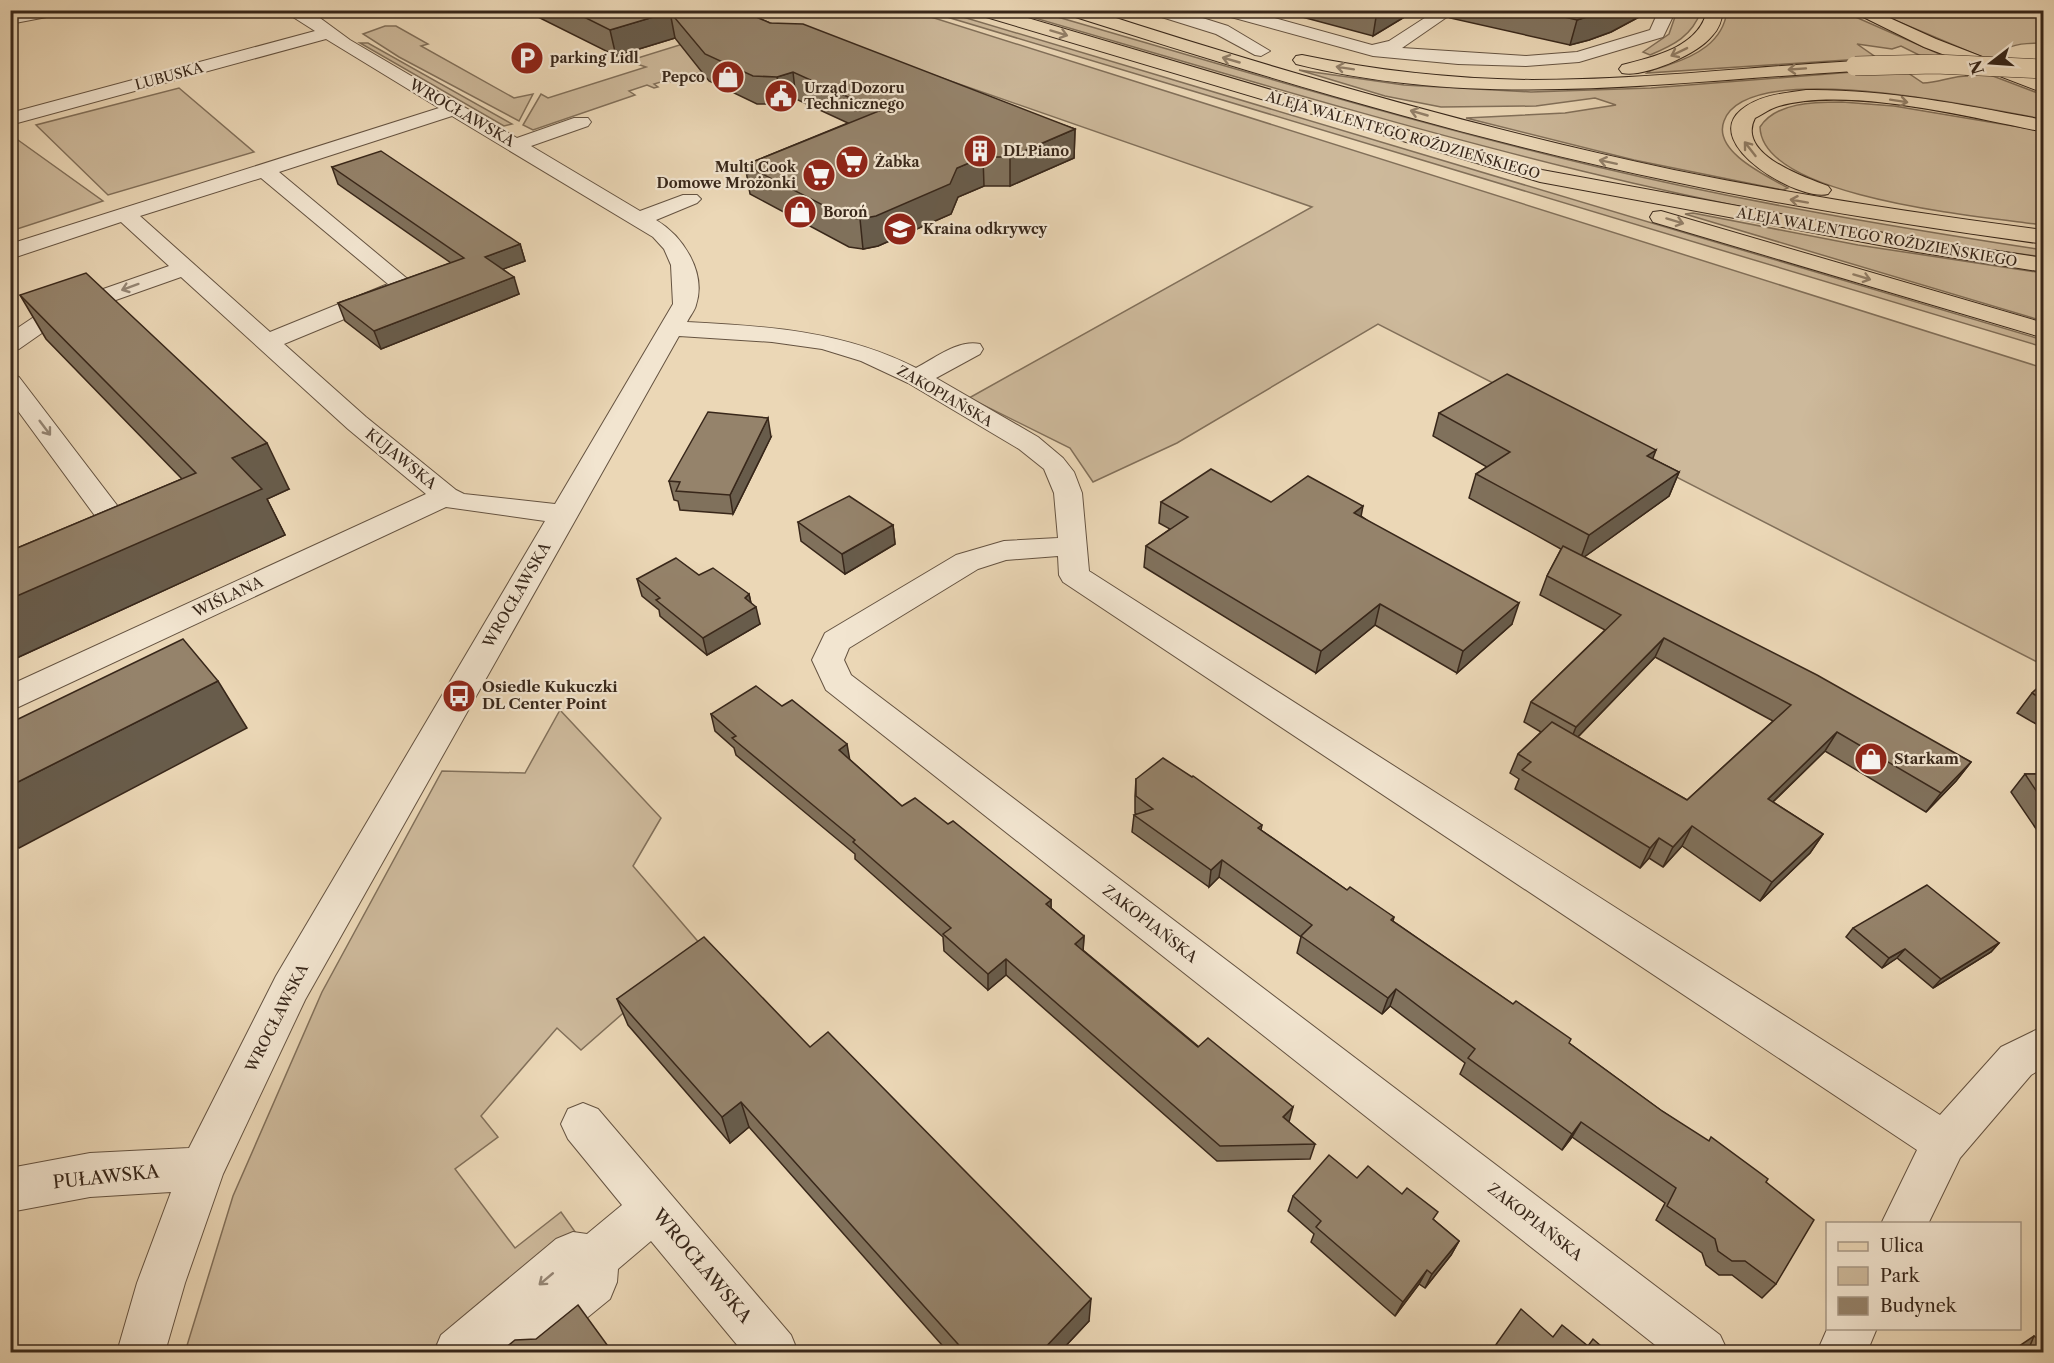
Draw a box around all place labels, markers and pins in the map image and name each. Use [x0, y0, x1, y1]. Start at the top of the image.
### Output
parking icon: parking Lidl [509, 40, 545, 76]
place label: parking Lidl [550, 49, 639, 67]
shop icon: Pepco [710, 59, 746, 95]
place label: Pepco [661, 68, 705, 86]
public building icon: Urząd Dozoru Technicznego [763, 78, 799, 114]
place label: Urząd Dozoru Technicznego [804, 79, 905, 113]
building icon: DL Piano [962, 133, 998, 169]
place label: DL Piano [1003, 142, 1069, 160]
supermarket icon: Żabka [834, 144, 870, 180]
place label: Żabka [875, 153, 920, 171]
supermarket icon: Multi Cook Domowe Mrożonki [801, 157, 837, 193]
place label: Multi Cook Domowe Mrożonki [656, 158, 797, 192]
shop icon: Boroń [782, 194, 818, 230]
place label: Boroń [823, 203, 868, 221]
school or university icon: Kraina odkrywcy [882, 211, 918, 247]
place label: Kraina odkrywcy [923, 220, 1048, 238]
place label: Osiedle Kukuczki DL Center Point [482, 677, 618, 713]
bus stop icon: Osiedle Kukuczki DL Center Point [441, 678, 477, 714]
shop icon: Starkam [1853, 741, 1889, 777]
place label: Starkam [1894, 749, 1959, 768]

